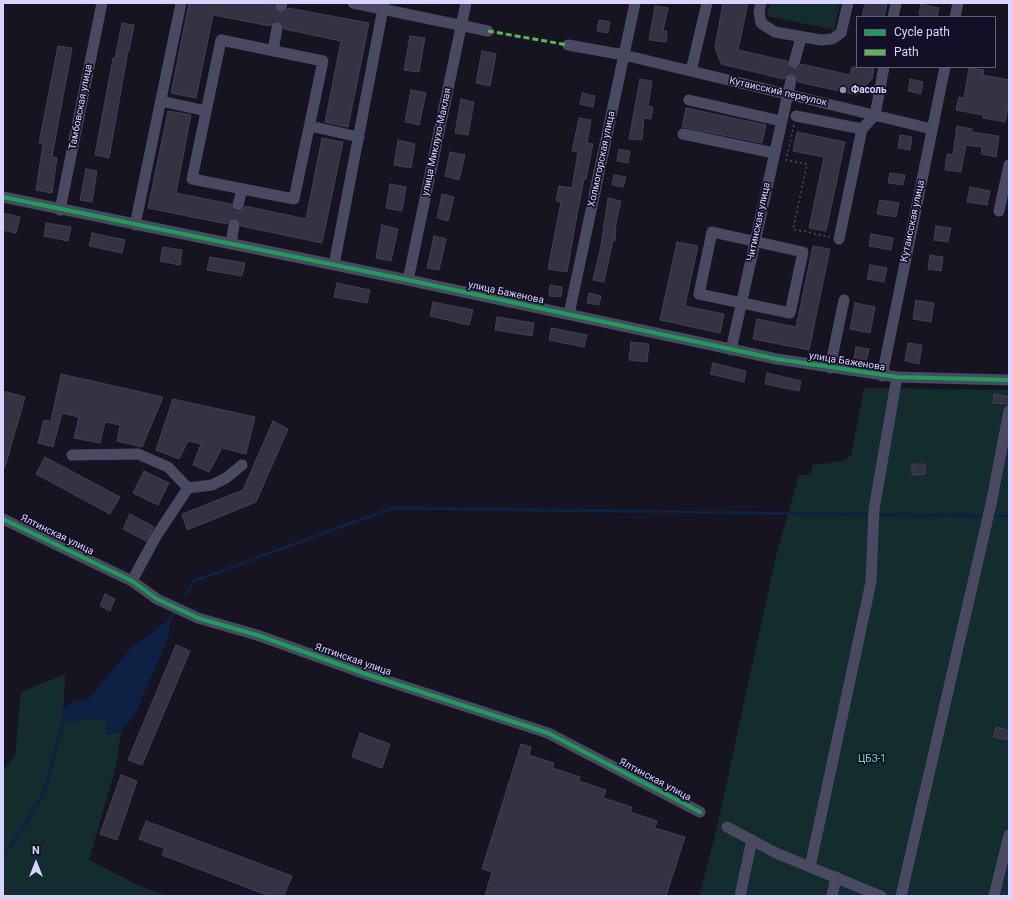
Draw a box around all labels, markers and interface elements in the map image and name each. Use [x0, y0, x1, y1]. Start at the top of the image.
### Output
legend [856, 16, 996, 68]
text: Cycle path [894, 25, 950, 39]
text: Path [894, 45, 919, 59]
street label: Тамбовская улица [67, 63, 95, 151]
street label: Кутаисский переулок [728, 75, 828, 109]
place label: Фасоль [851, 84, 887, 96]
marker: Фасоль [838, 85, 848, 95]
street label: улица Миклухо-Маклая [420, 87, 454, 197]
street label: Холмогорская улица [586, 110, 618, 208]
street label: Кутаисская улица [898, 179, 928, 263]
street label: Читинская улица [745, 181, 773, 263]
street label: улица Баженова [467, 279, 545, 307]
street label: улица Баженова [808, 350, 886, 374]
street label: Ялтинская улица [18, 512, 96, 558]
street label: Ялтинская улица [313, 641, 393, 679]
park label: ЦБЗ-1 [858, 753, 886, 765]
street label: Ялтинская улица [617, 756, 693, 804]
north arrow [16, 843, 56, 883]
text: N [32, 844, 40, 857]

